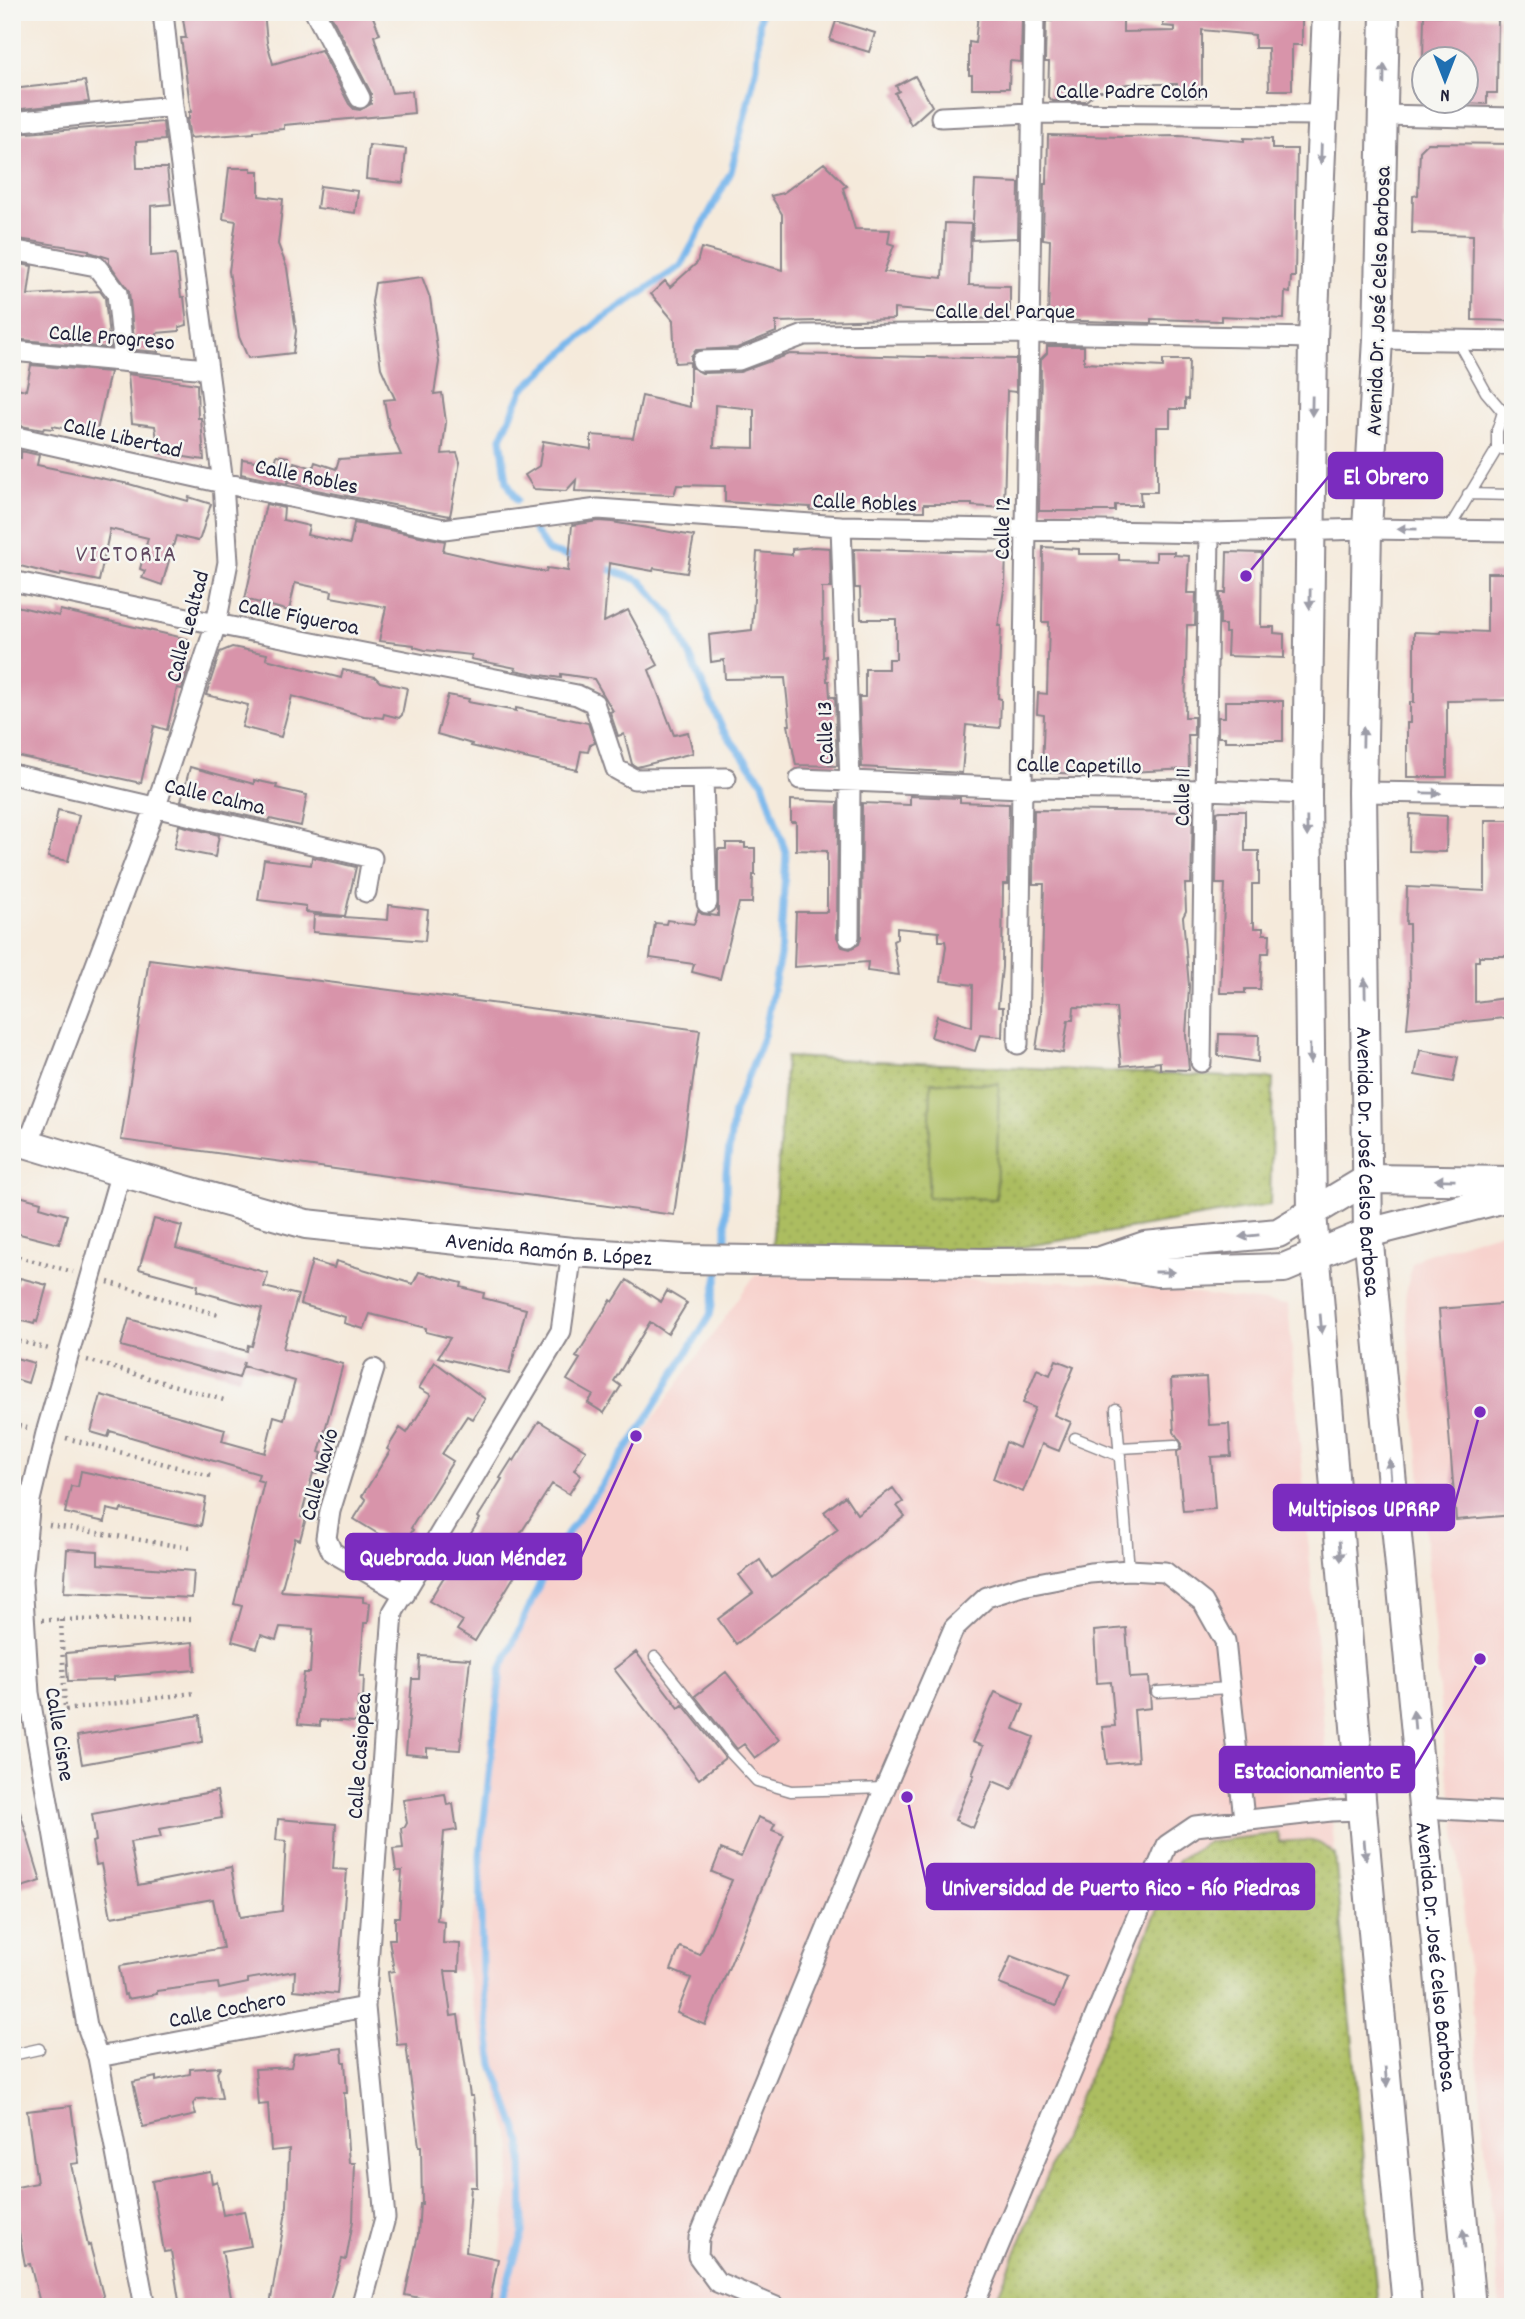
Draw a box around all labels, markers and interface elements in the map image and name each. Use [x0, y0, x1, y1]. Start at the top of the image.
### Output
north arrow [1410, 46, 1480, 116]
one-way arrow [1378, 63, 1390, 85]
street label: Calle Padre Colón [1056, 77, 1208, 110]
text: N [1440, 80, 1450, 107]
one-way arrow [1315, 143, 1326, 165]
street label: Avenida Dr. José Celso Barbosa [1359, 164, 1402, 437]
street label: Calle del Parque [935, 297, 1075, 330]
street label: Calle Progreso [47, 318, 176, 361]
one-way arrow [1307, 396, 1318, 418]
street label: Calle Libertad [60, 410, 185, 469]
street label: Calle Robles [251, 451, 361, 505]
callout: El Obrero [1329, 453, 1442, 498]
text: El Obrero [1343, 462, 1429, 496]
street label: Calle Robles [812, 486, 918, 523]
street label: Calle 12 [987, 496, 1022, 560]
one-way arrow [1396, 523, 1418, 535]
district label: VICTORIA [76, 539, 178, 573]
street label: Calle Lealtad [159, 567, 220, 686]
one-way arrow [1304, 589, 1316, 611]
street label: Calle Figueroa [235, 591, 363, 647]
street label: Calle 13 [810, 700, 845, 765]
one-way arrow [1358, 725, 1369, 747]
street label: Calle Capetillo [1016, 750, 1142, 785]
street label: Calle 11 [1167, 767, 1202, 827]
street label: Calle Calma [160, 771, 269, 826]
one-way arrow [1420, 787, 1442, 799]
one-way arrow [1302, 816, 1313, 838]
one-way arrow [1359, 977, 1371, 999]
street label: Avenida Dr. José Celso Barbosa [1345, 1026, 1387, 1299]
one-way arrow [1304, 1044, 1316, 1066]
one-way arrow [1433, 1174, 1455, 1186]
street label: Avenida Ramón B. López [443, 1226, 653, 1277]
one-way arrow [1238, 1230, 1260, 1241]
one-way arrow [1155, 1266, 1177, 1278]
one-way arrow [1316, 1313, 1327, 1335]
street label: Calle Navío [293, 1425, 350, 1525]
one-way arrow [1384, 1458, 1395, 1480]
callout: Multipisos UPRRP [1274, 1485, 1454, 1530]
text: Multipisos UPRRP [1288, 1494, 1440, 1528]
callout: Quebrada Juan Méndez [346, 1534, 581, 1579]
one-way arrow [1335, 1540, 1346, 1562]
text: Quebrada Juan Méndez [360, 1543, 567, 1577]
street label: Calle Cisne [34, 1685, 81, 1784]
street label: Calle Casiopea [341, 1691, 382, 1820]
one-way arrow [1408, 1709, 1419, 1731]
callout: Estacionamiento E [1220, 1747, 1414, 1792]
text: Estacionamiento E [1234, 1756, 1401, 1790]
street label: Avenida Dr. José Celso Barbosa [1405, 1820, 1463, 2094]
one-way arrow [1360, 1840, 1371, 1862]
callout: Universidad de Puerto Rico - Río Piedras [927, 1864, 1314, 1909]
text: Universidad de Puerto Rico - Río Piedras [942, 1873, 1300, 1907]
street label: Calle Cochero [166, 1984, 289, 2039]
one-way arrow [1381, 2066, 1392, 2088]
one-way arrow [1459, 2228, 1470, 2250]

